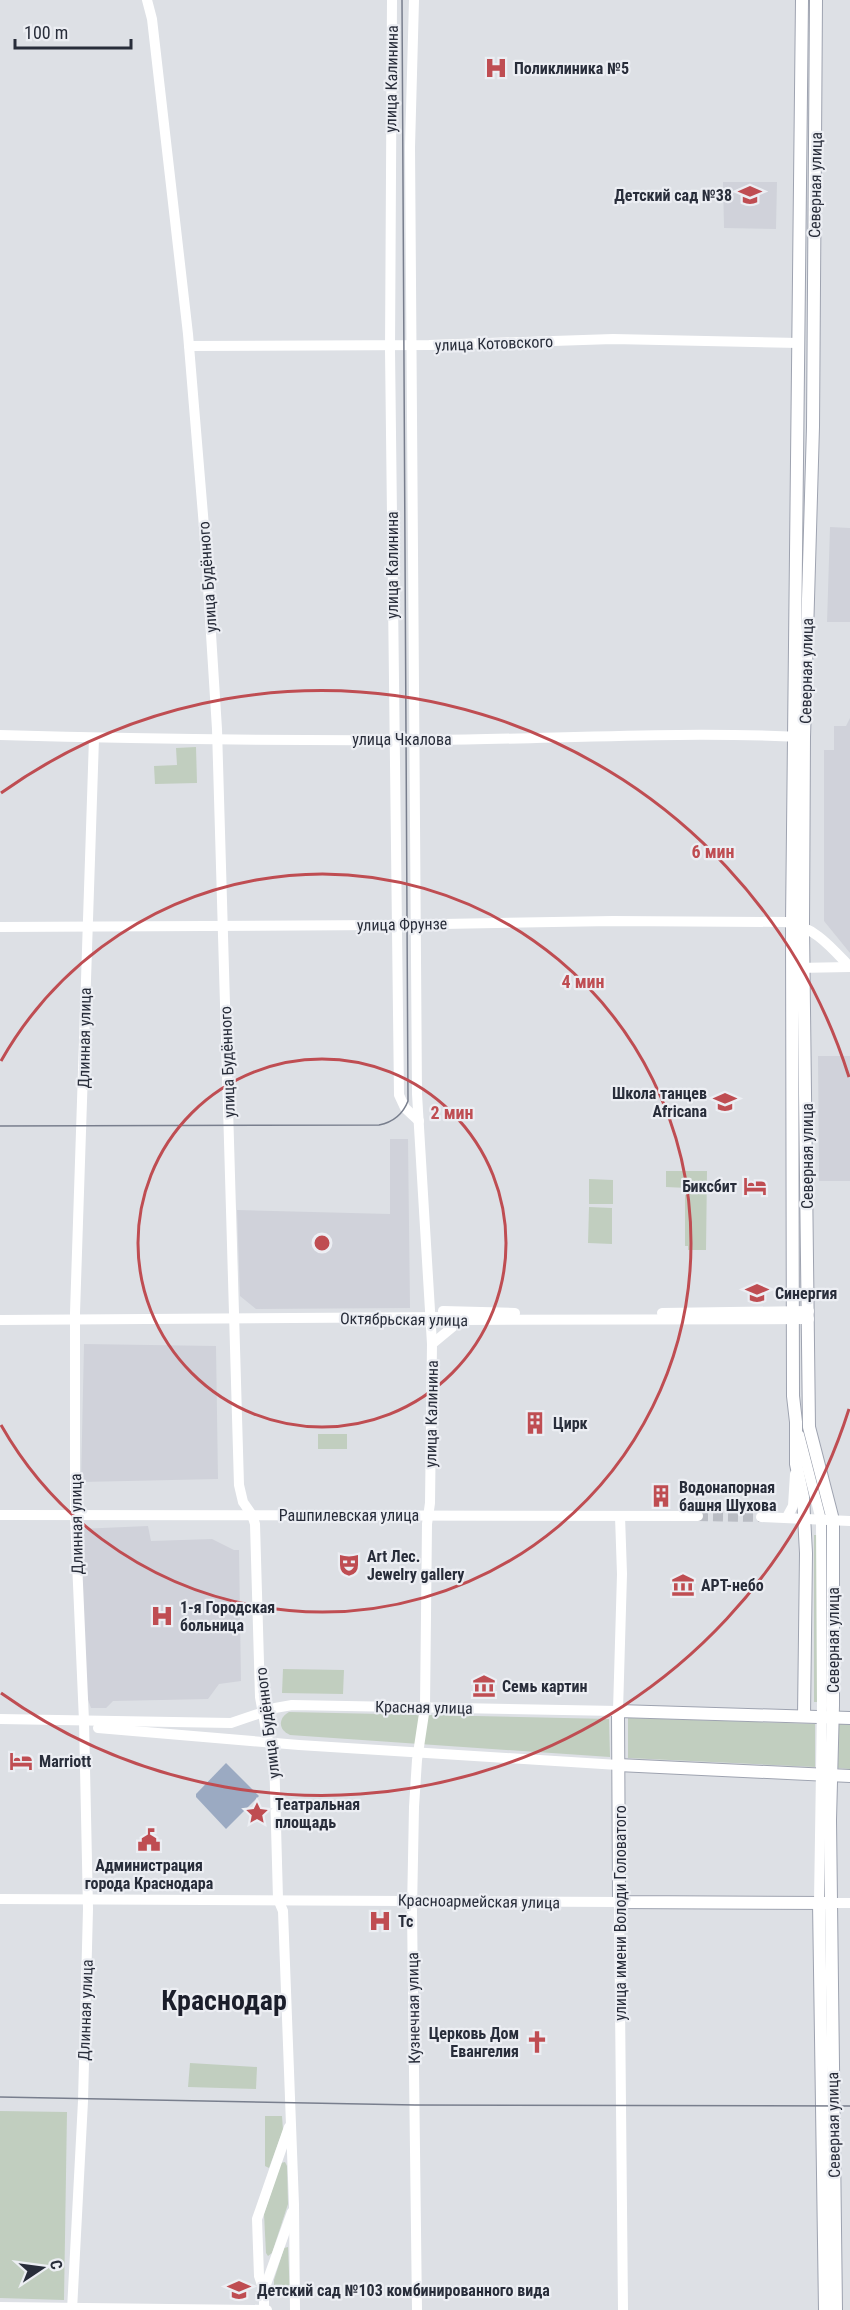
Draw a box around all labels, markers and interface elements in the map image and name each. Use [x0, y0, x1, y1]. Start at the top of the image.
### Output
scale bar [15, 12, 130, 50]
text: 100 m [24, 22, 68, 43]
street label: улица Калинина [381, 25, 402, 133]
hospital icon: Поликлиника №5 [483, 55, 509, 81]
place label: Поликлиника №5 [514, 59, 629, 78]
street label: Северная улица [805, 132, 826, 238]
school or university icon: Детский сад №38 [737, 182, 763, 208]
place label: Детский сад №38 [614, 186, 732, 205]
street label: улица Котовского [435, 332, 553, 355]
street label: улица Калинина [383, 511, 402, 619]
street label: улица Будённого [194, 521, 221, 633]
street label: Северная улица [796, 618, 817, 724]
street label: улица Чкалова [352, 730, 452, 749]
text: 6 мин [691, 841, 735, 862]
street label: улица Фрунзе [357, 914, 447, 935]
text: 4 мин [561, 971, 605, 992]
street label: Длинная улица [74, 987, 95, 1089]
street label: улица Будённого [216, 1006, 239, 1118]
place label: Школа танцев Africana [612, 1084, 707, 1121]
school or university icon: Школа танцев Africana [712, 1089, 738, 1115]
text: 2 мин [430, 1102, 474, 1123]
street label: Северная улица [798, 1103, 817, 1209]
hotel icon: Биксбит [742, 1173, 768, 1199]
place label: Биксбит [682, 1177, 737, 1196]
centre of rings [312, 1233, 332, 1253]
school or university icon: Синергия [744, 1280, 770, 1306]
place label: Синергия [775, 1284, 838, 1303]
street label: Октябрьская улица [340, 1309, 468, 1330]
street label: улица Калинина [421, 1360, 442, 1468]
building icon: Цирк [522, 1410, 548, 1436]
place label: Цирк [553, 1414, 588, 1433]
street label: Длинная улица [66, 1473, 87, 1575]
place label: Водонапорная башня Шухова [679, 1478, 777, 1515]
building icon: Водонапорная башня Шухова [648, 1483, 674, 1509]
street label: Рашпилевская улица [279, 1506, 419, 1525]
place label: Art Лес. Jewelry gallery [367, 1547, 464, 1584]
theatre icon: Art Лес. Jewelry gallery [336, 1552, 362, 1578]
museum icon: АРТ-небо [670, 1572, 696, 1598]
place label: АРТ-небо [701, 1576, 764, 1595]
street label: Северная улица [824, 1587, 843, 1693]
place label: 1-я Городская больница [180, 1598, 275, 1635]
hospital icon: 1-я Городская больница [149, 1603, 175, 1629]
street label: улица Будённого [251, 1666, 284, 1779]
museum icon: Семь картин [471, 1673, 497, 1699]
place label: Семь картин [502, 1677, 587, 1696]
street label: Красная улица [375, 1697, 473, 1718]
hotel icon: Marriott [8, 1748, 34, 1774]
place label: Marriott [39, 1752, 91, 1771]
place label: Театральная площадь [275, 1795, 360, 1832]
place icon: Театральная площадь [244, 1800, 270, 1826]
street label: улица имени Володи Головатого [611, 1805, 630, 2021]
public building icon: Администрация города Краснодара [136, 1827, 162, 1853]
place label: Администрация города Краснодара [85, 1856, 214, 1893]
street label: Красноармейская улица [398, 1891, 560, 1912]
hospital icon: Тс [367, 1908, 393, 1934]
place label: Тс [398, 1912, 413, 1931]
street label: Кузнечная улица [403, 1952, 424, 2064]
street label: Длинная улица [74, 1959, 97, 2061]
district label: Краснодар [161, 1984, 287, 2017]
place label: Церковь Дом Евангелия [429, 2024, 519, 2061]
church icon: Церковь Дом Евангелия [524, 2029, 550, 2055]
street label: Северная улица [823, 2072, 844, 2178]
north arrow [12, 2238, 72, 2298]
text: С [46, 2258, 66, 2271]
school or university icon: Детский сад №103 комбинированного вида [226, 2277, 252, 2303]
place label: Детский сад №103 комбинированного вида [257, 2281, 550, 2300]

